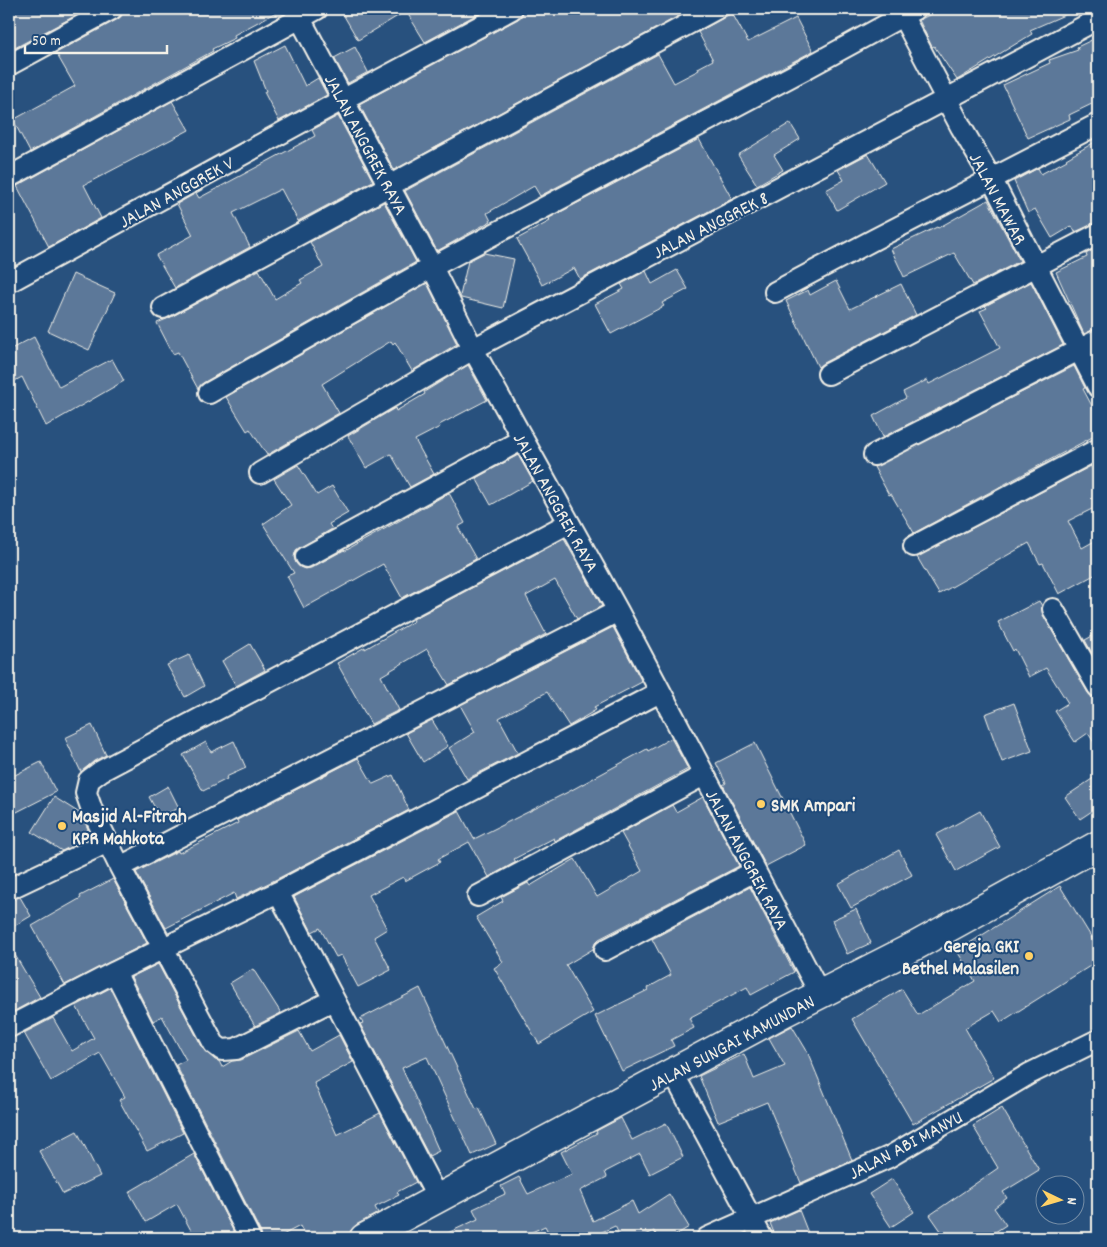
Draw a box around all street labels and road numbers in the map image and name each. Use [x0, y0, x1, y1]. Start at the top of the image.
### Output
street label: JALAN ANGGREK RAYA [315, 70, 412, 221]
street label: JALAN MAWAR [960, 149, 1032, 251]
street label: JALAN ANGGREK V [115, 151, 240, 237]
street label: JALAN ANGGREK 8 [649, 186, 774, 268]
street label: JALAN ANGGREK RAYA [504, 429, 604, 579]
street label: JALAN ANGGREK RAYA [696, 785, 793, 936]
street label: JALAN SUNGAI KAMUNDAN [645, 990, 821, 1100]
street label: JALAN ABI MANYU [845, 1106, 969, 1189]

